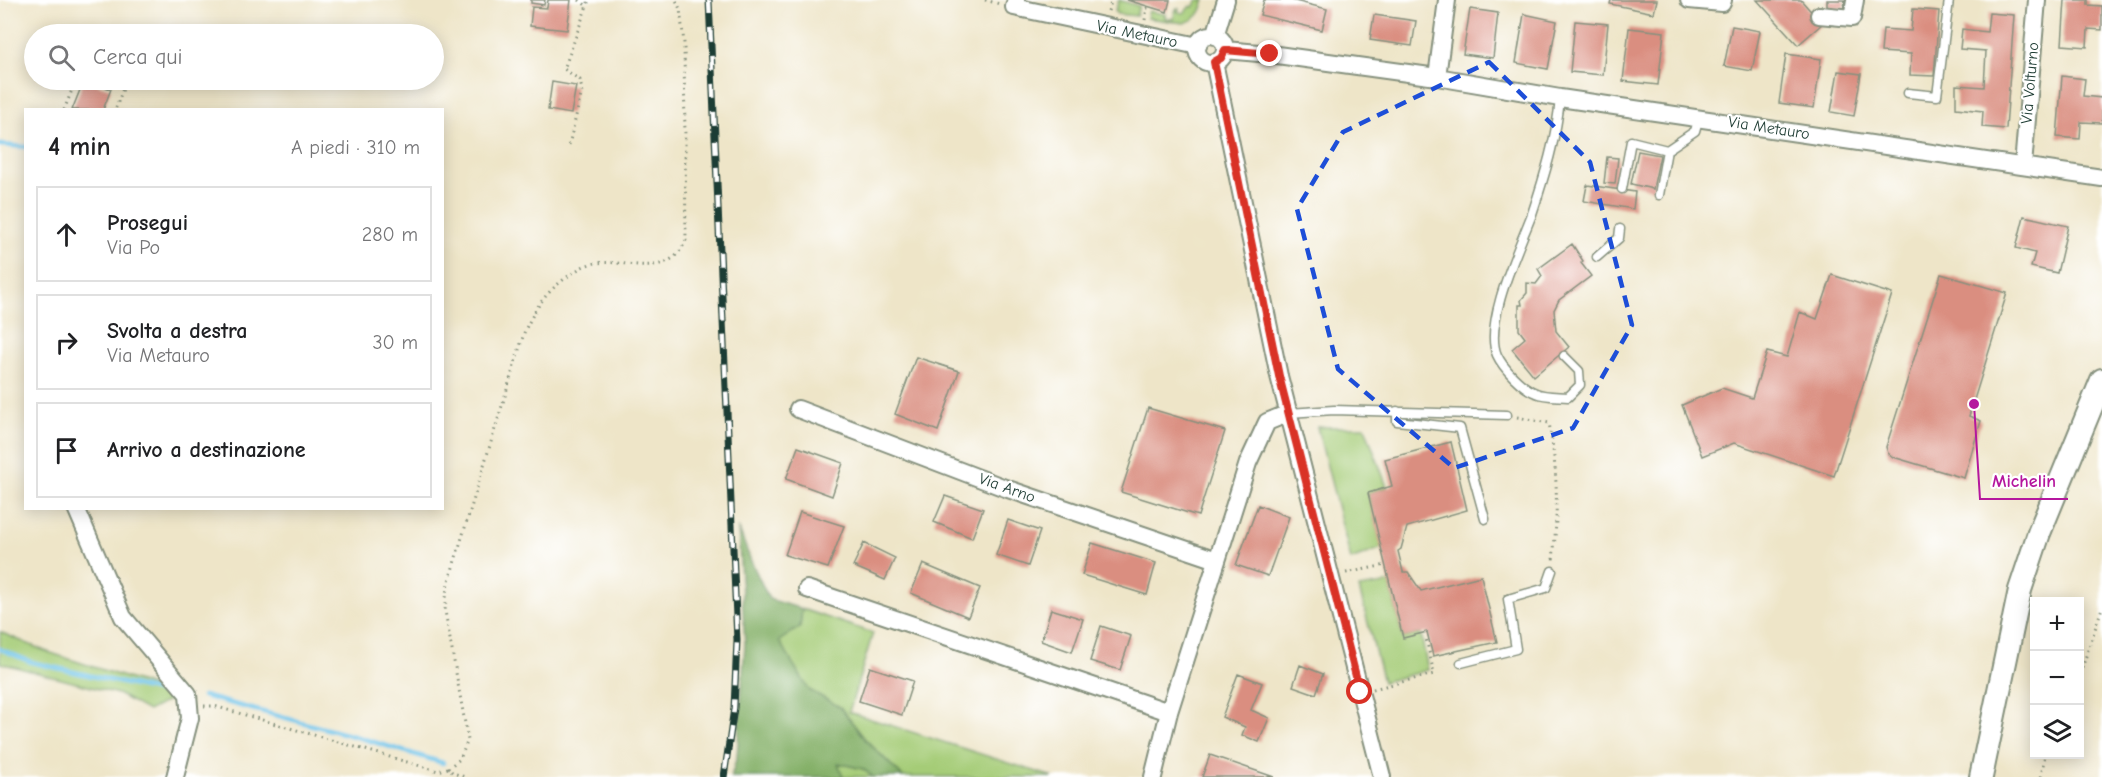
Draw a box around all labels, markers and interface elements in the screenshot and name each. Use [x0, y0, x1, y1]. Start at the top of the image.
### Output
street label: Via Metauro [1095, 17, 1179, 51]
search box [24, 24, 444, 90]
route end [1256, 40, 1282, 66]
icon: search [45, 41, 78, 74]
street label: Via Volturno [2017, 41, 2043, 125]
text: Cerca qui [93, 44, 183, 70]
street label: Via Metauro [1727, 113, 1811, 143]
text: 4 min [48, 132, 111, 162]
text: A piedi · 310 m [291, 136, 420, 159]
text: Prosegui [107, 210, 188, 236]
icon: ahead [50, 218, 83, 251]
text: 280 m [362, 223, 418, 246]
text: Via Po [107, 236, 160, 259]
text: Svolta a destra [107, 318, 248, 344]
icon: right [50, 326, 83, 359]
text: 30 m [372, 331, 418, 354]
text: Via Metauro [107, 344, 210, 367]
icon: arrive [50, 434, 83, 467]
text: Arrivo a destinazione [107, 437, 306, 463]
callout: Michelin [1980, 463, 2068, 499]
street label: Via Arno [976, 469, 1038, 507]
text: Michelin [1992, 471, 2056, 492]
map controls [2030, 597, 2084, 759]
button: + [2030, 597, 2084, 651]
button: − [2030, 651, 2084, 705]
route start [1346, 678, 1372, 704]
button: layers [2030, 705, 2084, 759]

